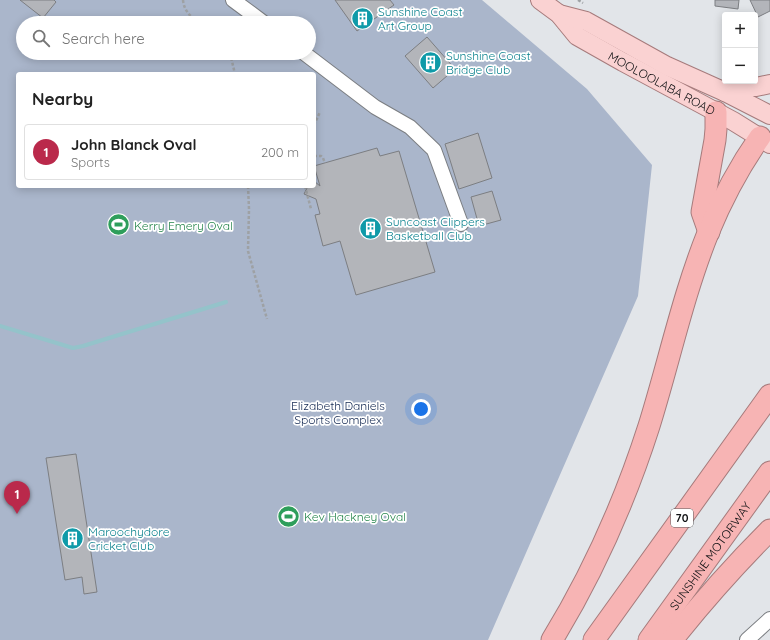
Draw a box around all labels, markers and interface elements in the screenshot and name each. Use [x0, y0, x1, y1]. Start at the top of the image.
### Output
place label: Sunshine Coast Art Group [378, 4, 463, 33]
building icon: Sunshine Coast Art Group [349, 5, 375, 31]
map controls [722, 12, 758, 84]
button: + [722, 12, 758, 48]
search box [16, 16, 316, 60]
icon: search [30, 27, 52, 49]
text: Search here [62, 29, 145, 48]
place label: Sunshine Coast Bridge Club [446, 48, 531, 77]
street label: MOOLOOLABA ROAD [606, 48, 718, 118]
button: − [722, 48, 758, 84]
building icon: Sunshine Coast Bridge Club [417, 49, 443, 75]
text: Nearby [32, 88, 93, 109]
text: John Blanck Oval [71, 135, 197, 154]
text: 1 [43, 144, 49, 160]
text: 200 m [261, 144, 299, 160]
text: Sports [71, 154, 110, 170]
sports icon: Kerry Emery Oval [105, 212, 131, 238]
place label: Suncoast Clippers Basketball Club [386, 214, 485, 243]
building icon: Suncoast Clippers Basketball Club [357, 215, 383, 241]
place label: Kerry Emery Oval [134, 218, 233, 233]
park label: Elizabeth Daniels Sports Complex [291, 398, 385, 427]
your location [411, 399, 431, 419]
pin: 1 [4, 481, 30, 514]
street label: SUNSHINE MOTORWAY [666, 498, 754, 613]
sports icon: Kev Hackney Oval [275, 503, 301, 529]
place label: Kev Hackney Oval [304, 509, 406, 524]
road number: 70 [671, 509, 693, 527]
place label: Maroochydore Cricket Club [88, 524, 170, 553]
building icon: Maroochydore Cricket Club [60, 525, 86, 551]

